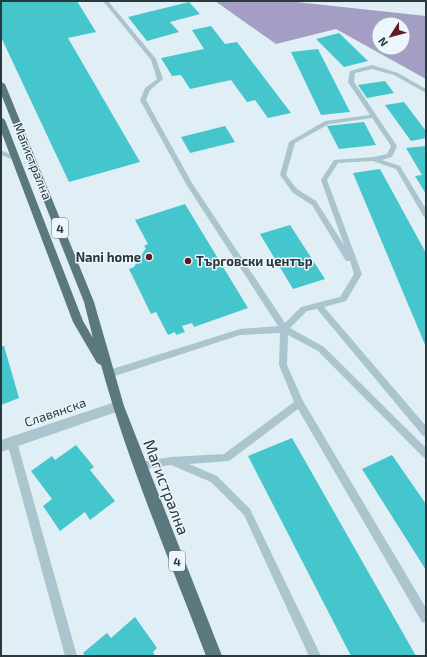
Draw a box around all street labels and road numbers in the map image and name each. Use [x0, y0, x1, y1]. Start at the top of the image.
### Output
street label: Магистрална [10, 120, 56, 202]
road number: 4 [52, 218, 68, 238]
street label: Славянска [22, 394, 88, 430]
street label: Магистрална [140, 437, 194, 537]
road number: 4 [169, 551, 185, 571]

